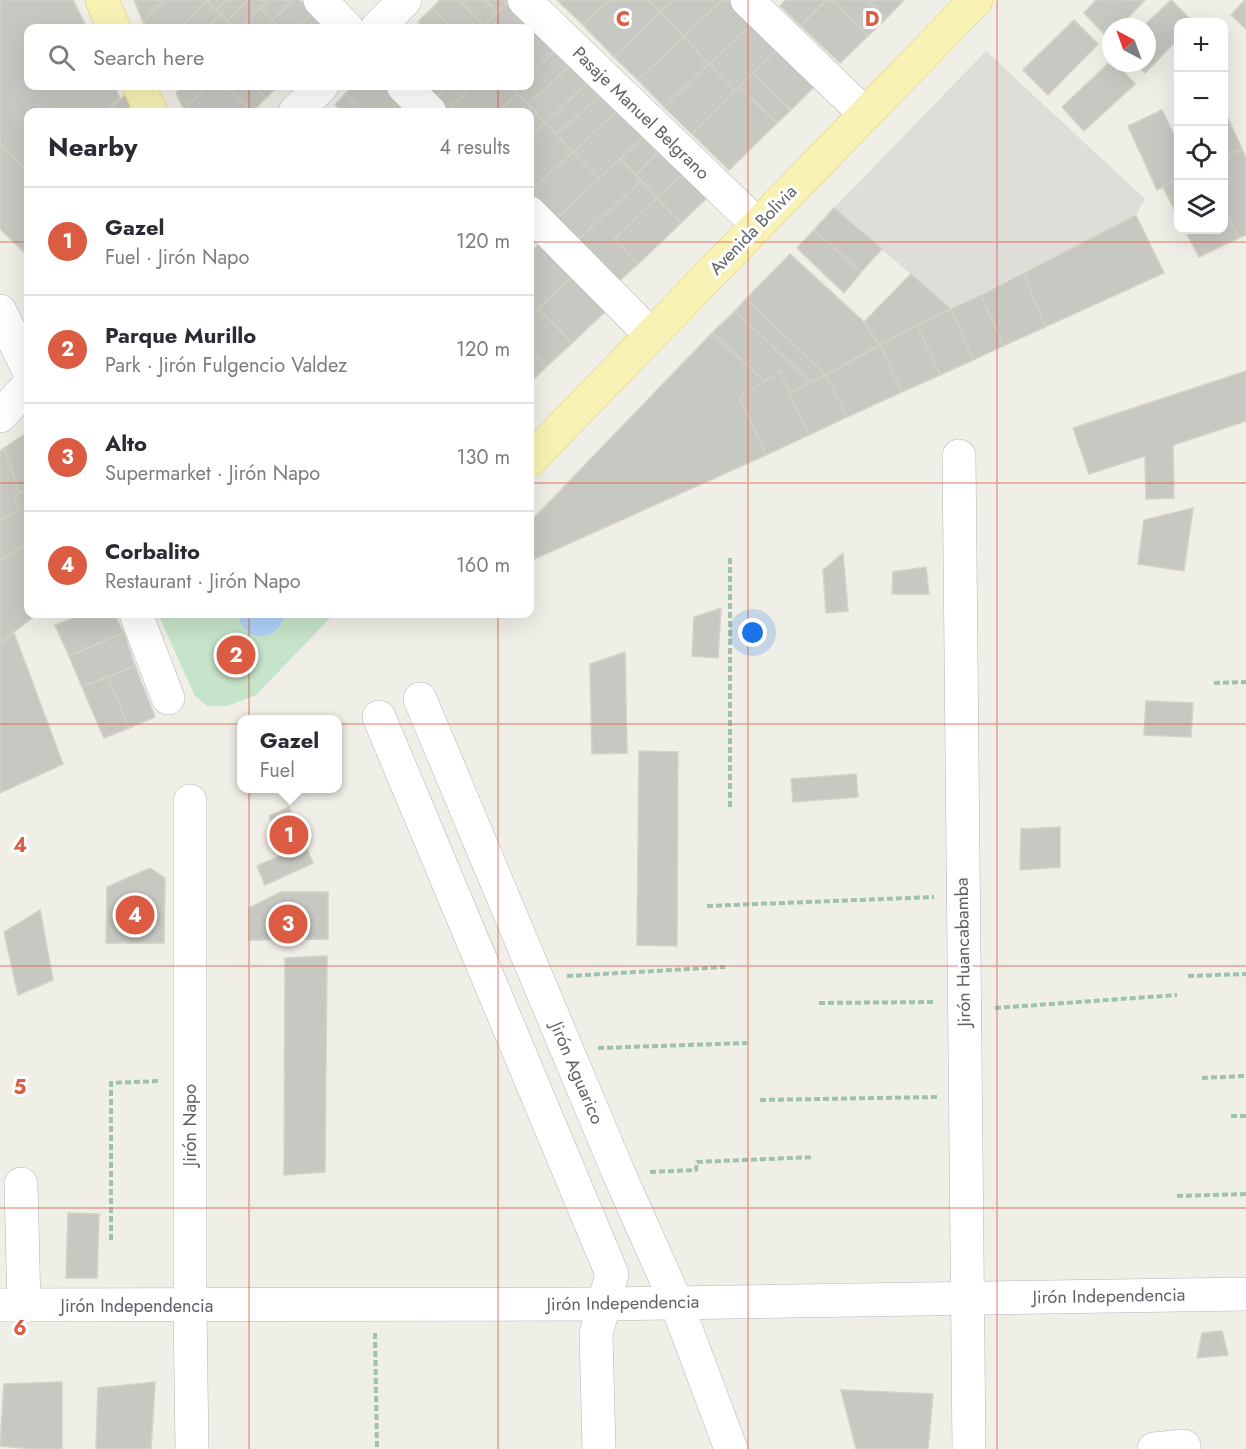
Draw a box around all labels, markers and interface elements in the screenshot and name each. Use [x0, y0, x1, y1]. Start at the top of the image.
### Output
text: C [616, 5, 630, 34]
text: D [865, 5, 879, 34]
north arrow [1102, 18, 1156, 72]
map controls [1174, 18, 1228, 234]
button: + [1174, 18, 1228, 72]
search box [24, 24, 534, 90]
street label: Pasaje Manuel Belgrano [567, 40, 716, 186]
icon: search [45, 41, 78, 74]
text: Search here [93, 41, 204, 73]
button: − [1174, 72, 1228, 126]
button: locate [1174, 126, 1228, 180]
text: Nearby [48, 128, 137, 166]
text: 4 results [439, 133, 510, 162]
street label: Avenida Bolivia [703, 179, 803, 281]
button: layers [1174, 180, 1228, 234]
text: Gazel [105, 211, 164, 243]
text: 1 [62, 227, 73, 256]
text: 120 m [456, 227, 510, 256]
text: Fuel · Jirón Napo [105, 243, 249, 272]
text: Parque Murillo [105, 319, 256, 351]
text: 2 [61, 335, 74, 364]
text: 120 m [456, 335, 510, 364]
text: Park · Jirón Fulgencio Valdez [105, 351, 347, 380]
text: Alto [105, 427, 147, 459]
text: 3 [61, 443, 74, 472]
text: 130 m [456, 443, 510, 472]
text: Supermarket · Jirón Napo [105, 459, 320, 488]
text: Corbalito [105, 535, 200, 567]
text: 4 [61, 551, 74, 580]
text: 160 m [456, 551, 510, 580]
text: Restaurant · Jirón Napo [105, 567, 301, 596]
your location [738, 618, 767, 647]
pin: 2 [216, 632, 256, 678]
popup [237, 715, 342, 793]
text: Gazel [260, 724, 319, 756]
text: Fuel [260, 756, 295, 785]
pin: 1 [270, 812, 308, 858]
text: 4 [13, 831, 27, 860]
street label: Jirón Huancabamba [949, 877, 977, 1029]
pin: 4 [116, 892, 154, 938]
pin: 3 [268, 902, 308, 946]
street label: Jirón Aguarico [543, 1016, 610, 1128]
text: 5 [14, 1073, 27, 1102]
street label: Jirón Napo [177, 1084, 203, 1168]
street label: Jirón Independencia [1030, 1282, 1186, 1310]
street label: Jirón Independencia [544, 1289, 700, 1317]
street label: Jirón Independencia [59, 1293, 213, 1319]
text: 6 [13, 1314, 27, 1343]

